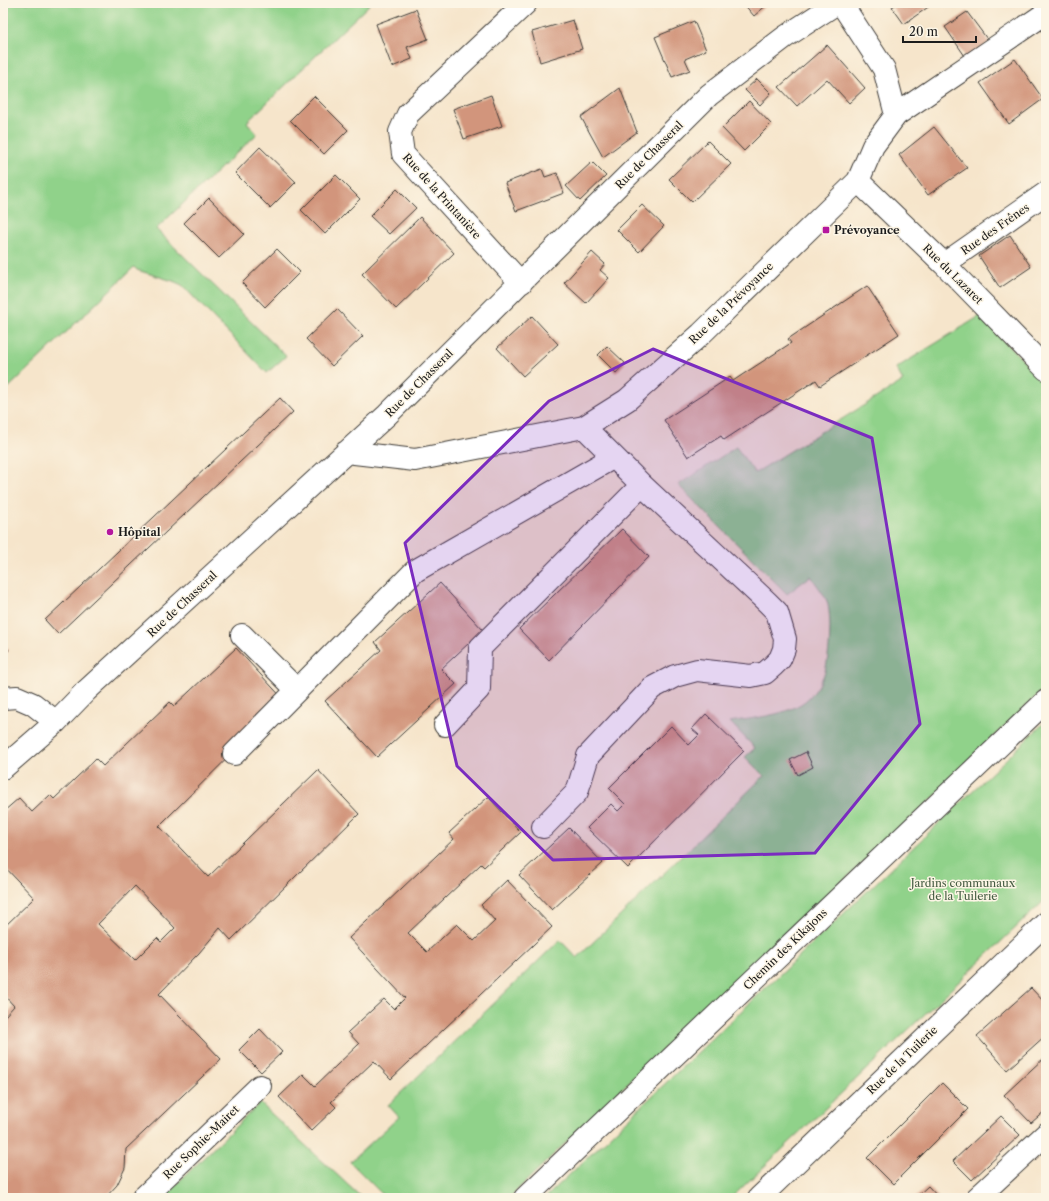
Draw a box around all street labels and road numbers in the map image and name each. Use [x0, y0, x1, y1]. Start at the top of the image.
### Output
street label: Rue de Chasseral [612, 118, 686, 192]
street label: Rue de la Printanière [400, 150, 484, 242]
street label: Rue des Frênes [958, 200, 1032, 258]
street label: Rue du Lazaret [920, 241, 986, 307]
street label: Rue de la Prévoyance [686, 259, 776, 347]
street label: Rue de Chasseral [382, 346, 456, 420]
street label: Rue de Chasseral [144, 568, 220, 640]
street label: Chemin des Kikajons [740, 905, 830, 993]
street label: Rue de la Tuilerie [864, 1023, 940, 1097]
street label: Rue Sophie-Mairet [160, 1102, 242, 1182]

